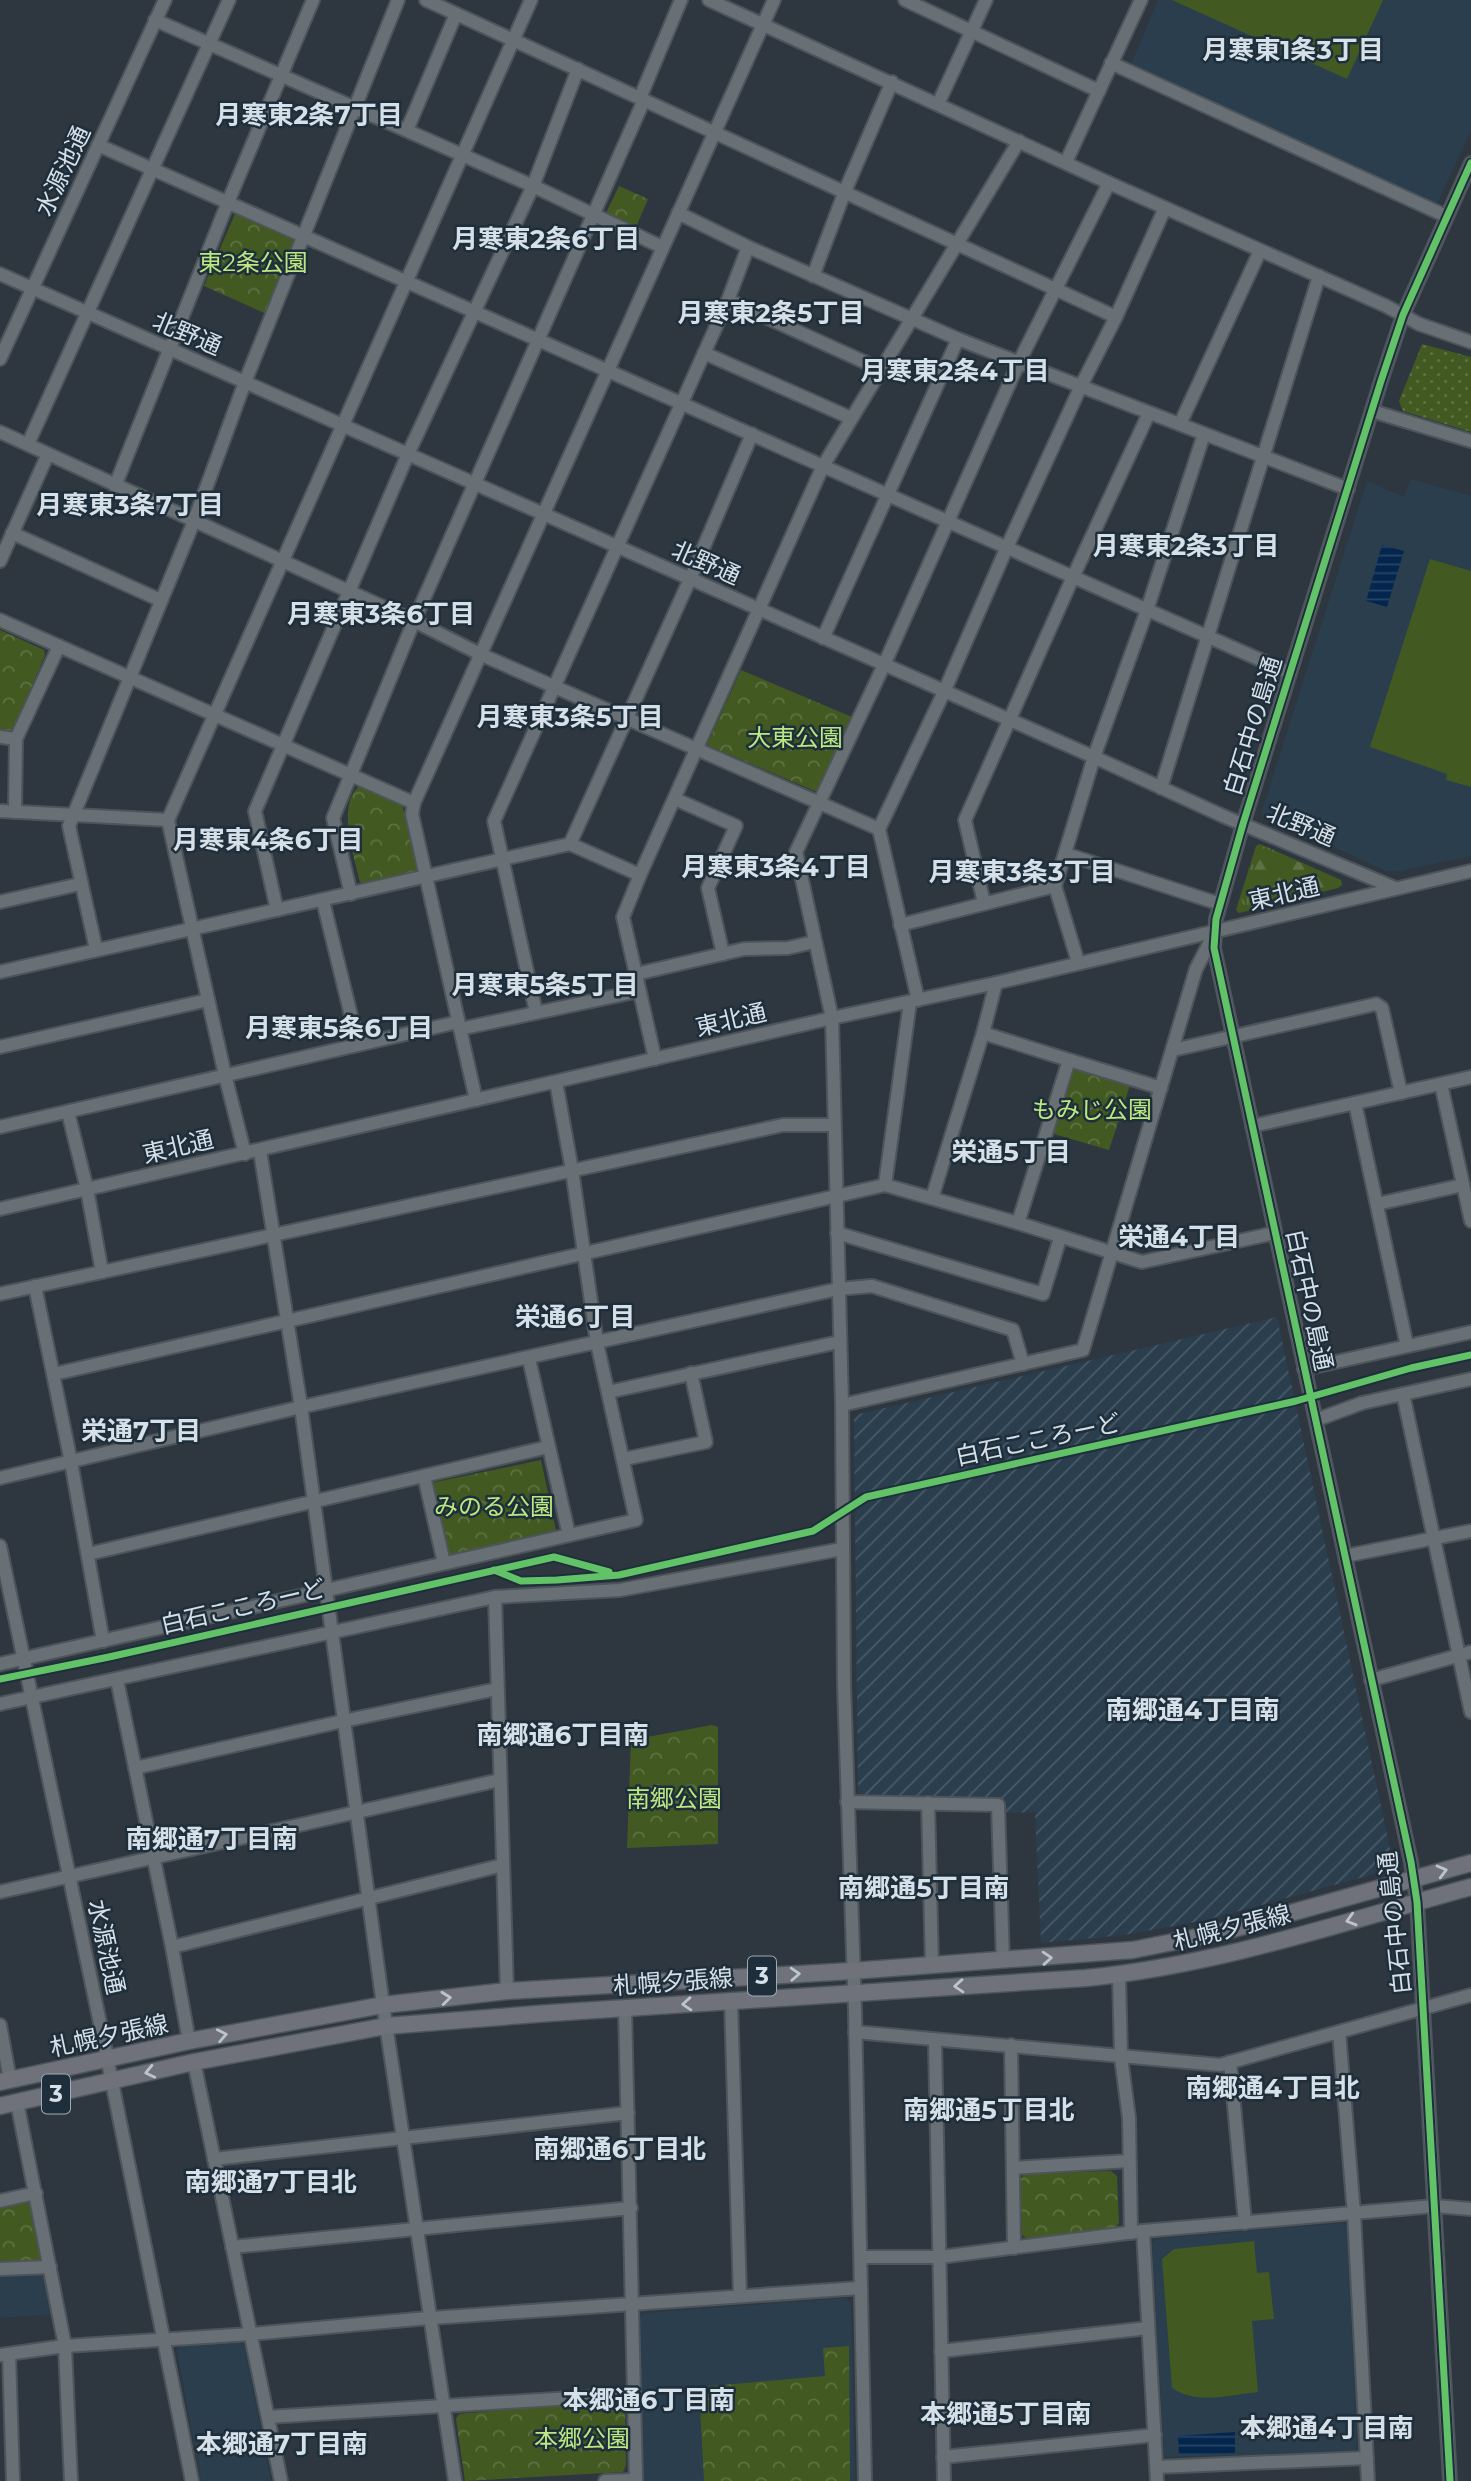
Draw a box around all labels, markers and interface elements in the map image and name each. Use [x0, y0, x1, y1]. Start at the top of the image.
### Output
district label: 月寒東1条3丁目 [1202, 34, 1384, 66]
district label: 月寒東2条7丁目 [215, 99, 403, 131]
street label: 水源池通 [29, 121, 96, 220]
district label: 月寒東2条6丁目 [452, 223, 640, 255]
park label: 東2条公園 [198, 248, 308, 277]
district label: 月寒東2条5丁目 [678, 297, 864, 329]
street label: 北野通 [148, 306, 226, 361]
district label: 月寒東2条4丁目 [860, 355, 1050, 387]
district label: 月寒東3条7丁目 [36, 489, 224, 521]
district label: 月寒東2条3丁目 [1093, 530, 1279, 562]
street label: 北野通 [667, 535, 745, 590]
district label: 月寒東3条6丁目 [287, 598, 475, 630]
street label: 白石中の島通 [1218, 653, 1287, 799]
district label: 月寒東3条5丁目 [477, 701, 663, 733]
park label: 大東公園 [747, 723, 843, 752]
street label: 北野通 [1262, 797, 1340, 852]
district label: 月寒東4条6丁目 [173, 824, 363, 856]
district label: 月寒東3条4丁目 [681, 851, 871, 883]
district label: 月寒東3条3丁目 [929, 856, 1115, 888]
street label: 東北通 [1246, 871, 1322, 916]
district label: 月寒東5条5丁目 [452, 969, 638, 1001]
street label: 東北通 [693, 997, 769, 1042]
district label: 月寒東5条6丁目 [245, 1012, 433, 1044]
park label: もみじ公園 [1032, 1095, 1152, 1124]
street label: 東北通 [140, 1124, 216, 1169]
district label: 栄通5丁目 [951, 1136, 1071, 1168]
district label: 栄通4丁目 [1118, 1221, 1240, 1253]
street label: 白石中の島通 [1280, 1226, 1339, 1373]
district label: 栄通6丁目 [515, 1301, 635, 1333]
street label: 白石こころーど [953, 1408, 1123, 1471]
district label: 栄通7丁目 [81, 1415, 201, 1447]
park label: みのる公園 [434, 1492, 554, 1521]
street label: 白石こころーど [158, 1573, 328, 1640]
district label: 南郷通4丁目南 [1106, 1694, 1280, 1726]
district label: 南郷通6丁目南 [477, 1719, 649, 1751]
park label: 南郷公園 [626, 1784, 722, 1813]
district label: 南郷通7丁目南 [126, 1823, 298, 1855]
street label: 白石中の島通 [1373, 1850, 1416, 1996]
one-way arrow [1436, 1864, 1448, 1879]
district label: 南郷通5丁目南 [838, 1872, 1010, 1904]
street label: 水源池通 [82, 1897, 131, 1997]
street label: 札幌夕張線 [1170, 1899, 1294, 1956]
one-way arrow [1346, 1912, 1358, 1927]
one-way arrow [1042, 1950, 1053, 1965]
road number: 3 [748, 1956, 776, 1996]
street label: 札幌夕張線 [612, 1963, 734, 2000]
one-way arrow [790, 1967, 801, 1982]
one-way arrow [954, 1979, 965, 1994]
one-way arrow [441, 1990, 452, 2005]
one-way arrow [681, 1996, 692, 2011]
street label: 札幌夕張線 [47, 2009, 171, 2062]
one-way arrow [216, 2028, 228, 2043]
one-way arrow [144, 2064, 156, 2079]
district label: 南郷通4丁目北 [1186, 2072, 1360, 2104]
road number: 3 [42, 2074, 70, 2114]
district label: 南郷通5丁目北 [903, 2094, 1075, 2126]
district label: 南郷通6丁目北 [534, 2133, 706, 2165]
district label: 南郷通7丁目北 [185, 2166, 357, 2198]
district label: 本郷通6丁目南 [563, 2384, 735, 2416]
district label: 本郷通5丁目南 [920, 2398, 1092, 2430]
district label: 本郷通4丁目南 [1240, 2412, 1414, 2444]
park label: 本郷公園 [534, 2424, 630, 2453]
district label: 本郷通7丁目南 [196, 2428, 368, 2460]

